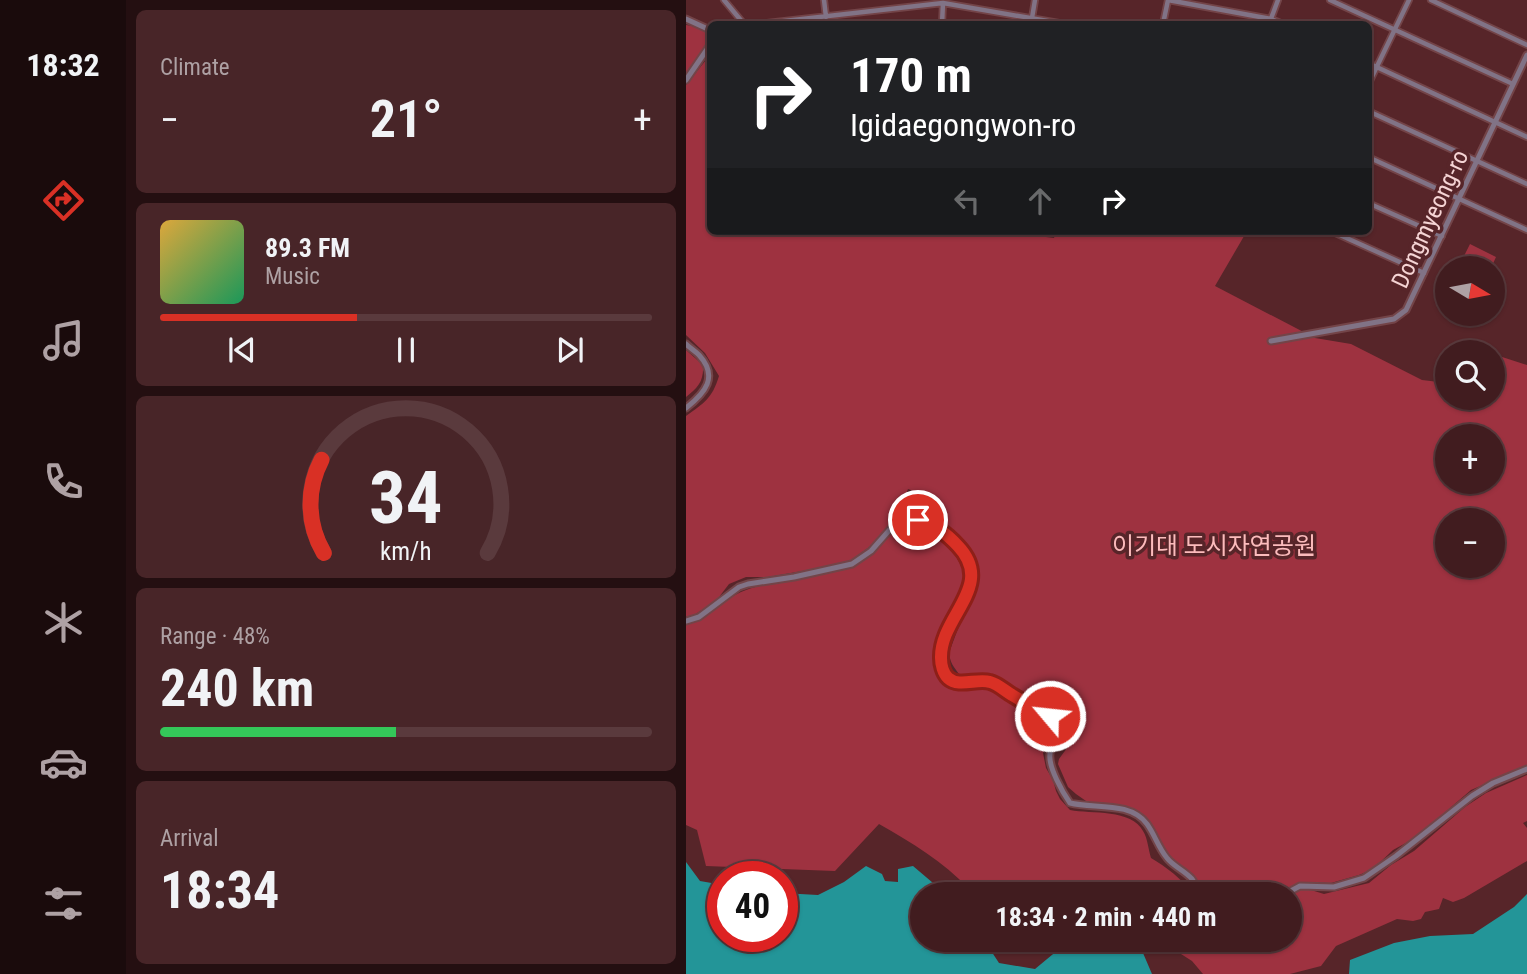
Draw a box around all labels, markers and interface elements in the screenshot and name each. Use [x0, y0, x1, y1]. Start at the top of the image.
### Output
text: 18:32 [26, 46, 100, 84]
text: 170 m [850, 47, 972, 104]
icon: right [735, 49, 826, 140]
text: Climate [160, 54, 230, 81]
text: 21° [370, 89, 442, 150]
text: − [160, 98, 179, 142]
text: + [633, 98, 652, 142]
text: Igidaegongwon-ro [850, 106, 1076, 144]
street label: Dongmyeong-ro [1386, 146, 1474, 292]
icon: directions [39, 176, 88, 225]
icon: left [948, 182, 986, 220]
icon: ahead [1021, 182, 1059, 220]
icon: right [1094, 182, 1132, 220]
text: 89.3 FM [265, 233, 350, 263]
north arrow [1435, 256, 1505, 326]
map controls [1435, 256, 1505, 578]
text: Music [265, 263, 320, 290]
icon: music [39, 316, 88, 365]
icon: previous [223, 331, 261, 369]
icon: pause [387, 331, 425, 369]
icon: next [551, 331, 589, 369]
button: search [1435, 340, 1505, 410]
button: + [1435, 424, 1505, 494]
text: 34 [369, 455, 443, 541]
icon: phone [39, 457, 88, 506]
pin [888, 490, 948, 550]
icon: arrive [899, 501, 937, 539]
button: − [1435, 508, 1505, 578]
park label: 이기대 도시자연공원 [1112, 532, 1316, 560]
text: km/h [380, 537, 432, 566]
icon: climate [39, 598, 88, 647]
text: Range · 48% [160, 623, 270, 650]
text: 240 km [160, 658, 314, 719]
position arrow [1013, 679, 1087, 753]
icon: car [39, 738, 88, 787]
text: Arrival [160, 825, 219, 852]
text: 18:34 [160, 860, 279, 921]
speed limit sign: 40 [707, 861, 798, 952]
icon: filters [39, 879, 88, 928]
text: 18:34 · 2 min · 440 m [996, 902, 1216, 932]

